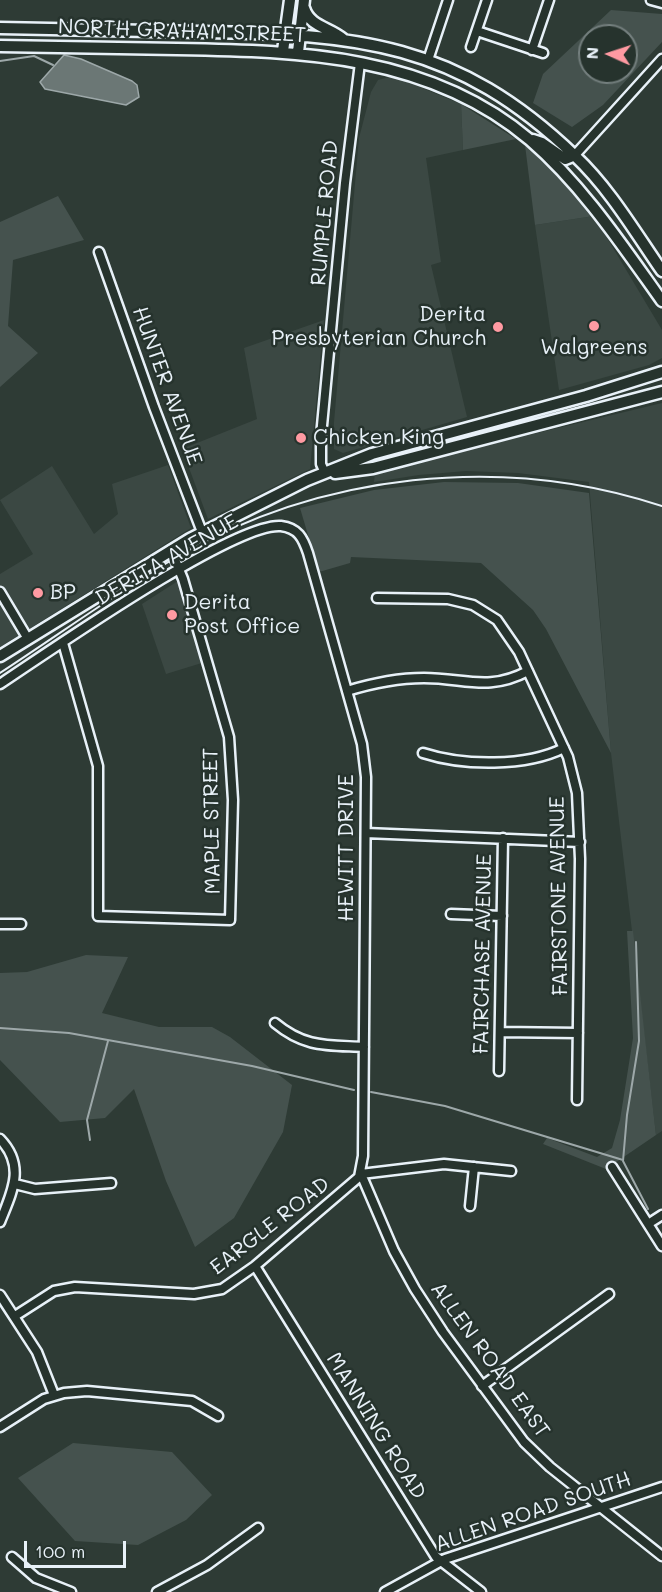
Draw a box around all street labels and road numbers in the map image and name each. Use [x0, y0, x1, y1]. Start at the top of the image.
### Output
street label: NORTH GRAHAM STREET [58, 14, 306, 48]
street label: RUMPLE ROAD [306, 139, 344, 287]
street label: HUNTER AVENUE [127, 303, 207, 469]
street label: DERITA AVENUE [91, 509, 243, 611]
street label: MAPLE STREET [198, 747, 226, 895]
street label: HEWITT DRIVE [334, 774, 360, 922]
street label: FAIRSTONE AVENUE [545, 796, 573, 996]
street label: FAIRCHASE AVENUE [469, 854, 497, 1054]
street label: EARGLE ROAD [205, 1172, 335, 1280]
street label: ALLEN ROAD EAST [425, 1277, 555, 1443]
street label: MANNING ROAD [321, 1348, 431, 1504]
street label: ALLEN ROAD SOUTH [432, 1467, 634, 1557]

